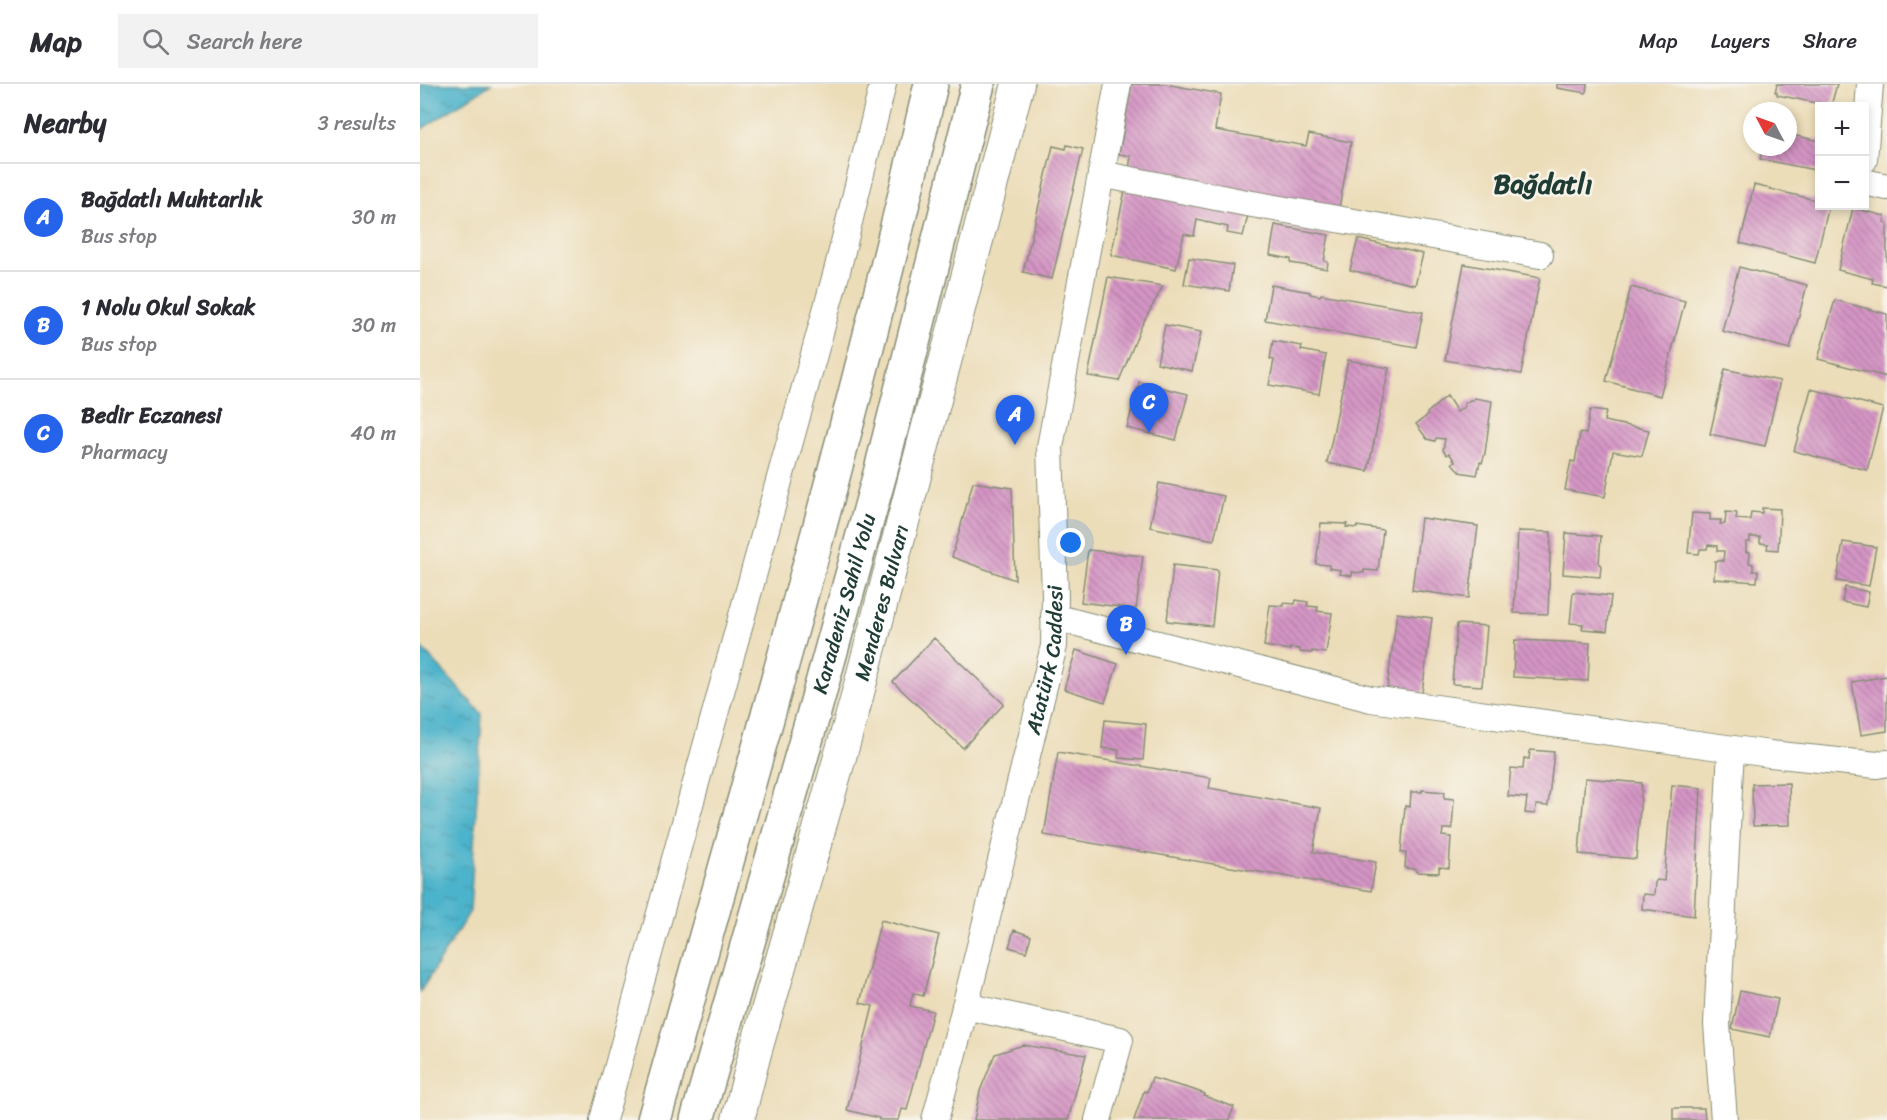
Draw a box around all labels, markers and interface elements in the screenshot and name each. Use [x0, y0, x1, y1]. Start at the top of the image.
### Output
search box [118, 14, 538, 68]
text: Map [30, 17, 82, 66]
text: Search here [187, 22, 303, 61]
text: Map [1639, 22, 1678, 60]
text: Layers [1711, 22, 1770, 60]
text: Share [1803, 22, 1857, 60]
icon: search [139, 25, 172, 58]
text: Nearby [24, 100, 106, 146]
north arrow [1743, 102, 1797, 156]
map controls [1815, 102, 1869, 210]
button: + [1815, 102, 1869, 156]
text: 3 results [318, 106, 396, 141]
button: − [1815, 156, 1869, 210]
district label: Bağdatlı [1494, 160, 1592, 208]
text: Bağdatlı Muhtarlık [81, 180, 262, 219]
text: A [37, 200, 50, 235]
text: 30 m [352, 200, 396, 235]
text: Bus stop [81, 219, 157, 254]
text: 1 Nolu Okul Sokak [81, 288, 255, 327]
text: B [37, 308, 50, 343]
text: 30 m [352, 308, 396, 343]
text: Bus stop [81, 327, 157, 362]
pin: C [1130, 384, 1168, 433]
text: Bedir Eczanesi [81, 396, 222, 435]
pin: A [996, 396, 1034, 445]
text: C [37, 416, 50, 451]
text: 40 m [350, 416, 396, 451]
text: Pharmacy [81, 435, 168, 470]
street label: Karadeniz Sahil Yolu [801, 508, 887, 698]
street label: Menderes Bulvarı [843, 520, 920, 685]
your location [1056, 528, 1085, 557]
street label: Atatürk Caddesi [1014, 583, 1074, 739]
pin: B [1106, 606, 1146, 655]

